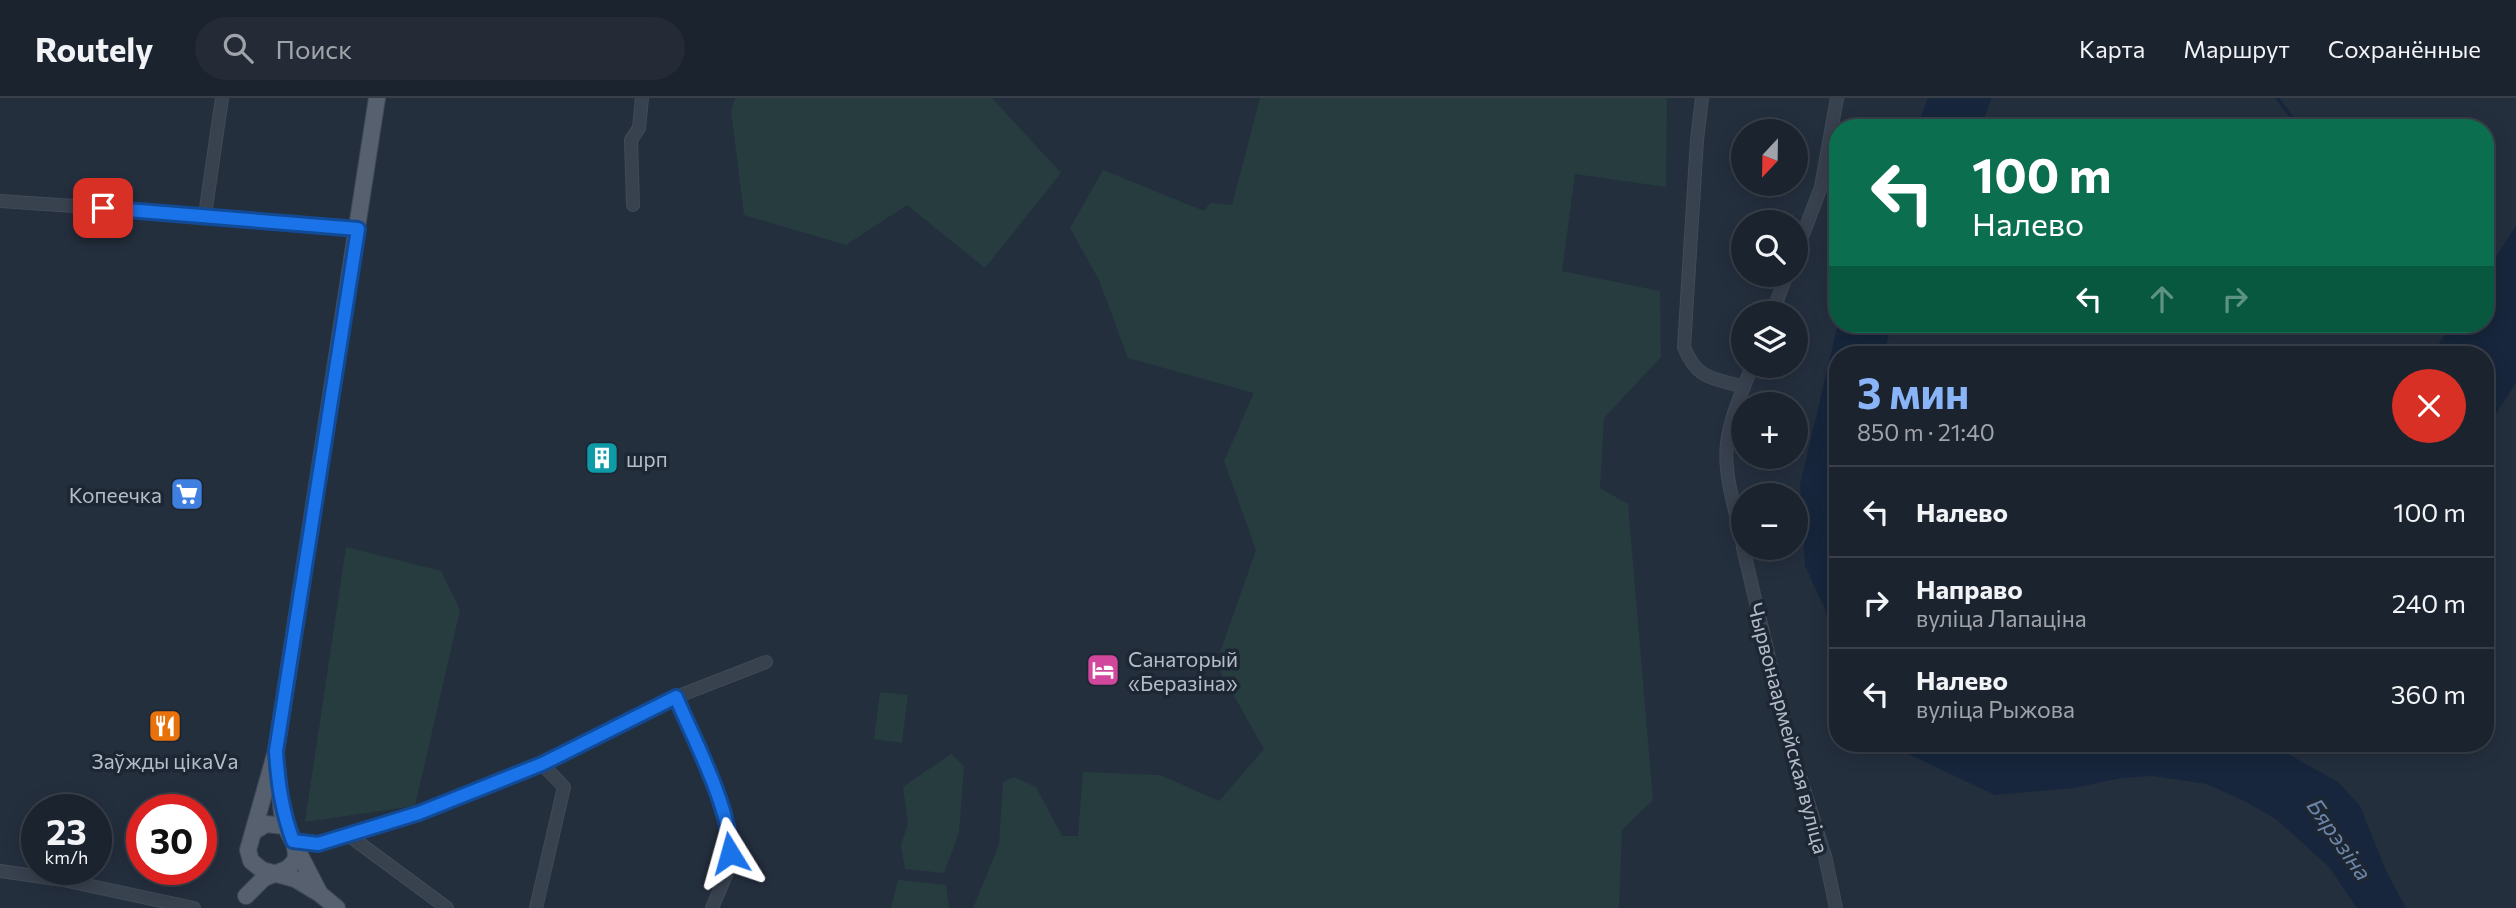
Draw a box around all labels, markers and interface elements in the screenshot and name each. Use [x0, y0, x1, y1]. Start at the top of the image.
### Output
search box [195, 17, 685, 80]
text: Routely [35, 28, 153, 69]
icon: search [219, 29, 257, 67]
text: Поиск [275, 33, 352, 64]
text: Карта [2079, 34, 2145, 63]
text: Маршрут [2183, 34, 2290, 63]
text: Сохранённые [2328, 34, 2481, 63]
north arrow [1731, 119, 1808, 196]
map controls [1731, 119, 1808, 560]
text: 100 m [1972, 143, 2111, 203]
icon: left [1857, 147, 1948, 238]
pin [73, 178, 133, 238]
icon: arrive [84, 189, 122, 227]
text: Налево [1972, 203, 2084, 243]
button: search [1731, 210, 1808, 287]
icon: left [2070, 280, 2108, 318]
icon: ahead [2143, 280, 2181, 318]
icon: right [2216, 280, 2254, 318]
button: layers [1731, 301, 1808, 378]
text: 3 мин [1857, 366, 1969, 418]
button: close [2392, 369, 2466, 443]
button: + [1731, 392, 1808, 469]
text: 850 m · 21:40 [1857, 418, 1995, 446]
building icon: шрп [583, 439, 621, 477]
place label: шрп [626, 446, 668, 471]
supermarket icon: Копеечка [168, 475, 206, 513]
place label: Копеечка [69, 482, 162, 507]
button: − [1731, 483, 1808, 560]
icon: left [1857, 493, 1895, 531]
text: Налево [1916, 496, 2008, 527]
text: 100 m [2393, 496, 2466, 527]
text: Направо [1916, 573, 2023, 604]
icon: right [1857, 584, 1895, 622]
text: 240 m [2392, 587, 2466, 618]
street label: Чырвонаармейская вуліца [1743, 600, 1835, 856]
text: вуліца Лапаціна [1916, 604, 2087, 632]
place label: Санаторый «Беразіна» [1128, 646, 1238, 695]
hotel icon: Санаторый «Беразіна» [1084, 651, 1122, 689]
text: Налево [1916, 664, 2008, 695]
icon: left [1857, 675, 1895, 713]
text: 360 m [2391, 678, 2466, 709]
text: вуліца Рыжова [1916, 695, 2075, 723]
restaurant icon: Заўжды цікаVа [146, 707, 184, 745]
place label: Заўжды цікаVа [92, 748, 238, 773]
water label: Бярэзіна [2302, 793, 2378, 885]
speed limit sign: 30 [126, 794, 217, 885]
text: 23 [46, 809, 87, 852]
position arrow [693, 816, 767, 890]
text: km/h [45, 846, 88, 868]

